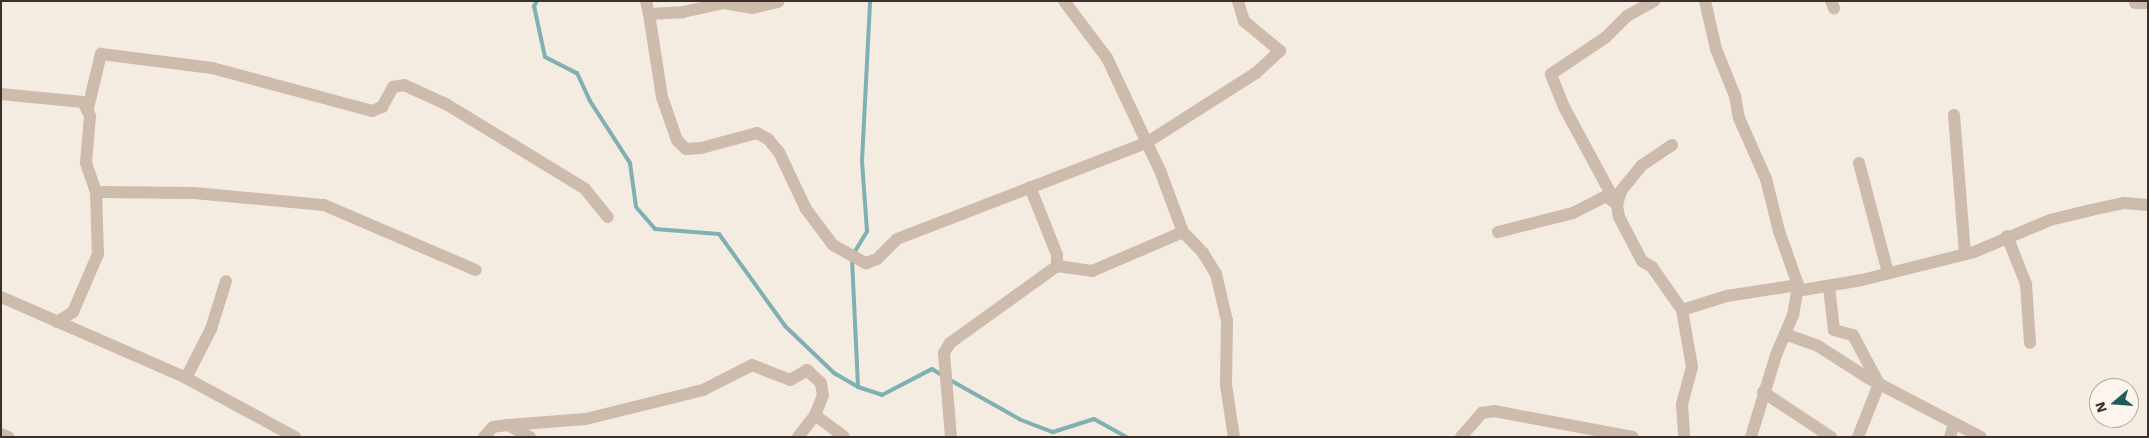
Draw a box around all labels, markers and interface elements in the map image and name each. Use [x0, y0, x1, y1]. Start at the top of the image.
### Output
north arrow [2089, 378, 2139, 428]
text: N [2091, 400, 2110, 415]

